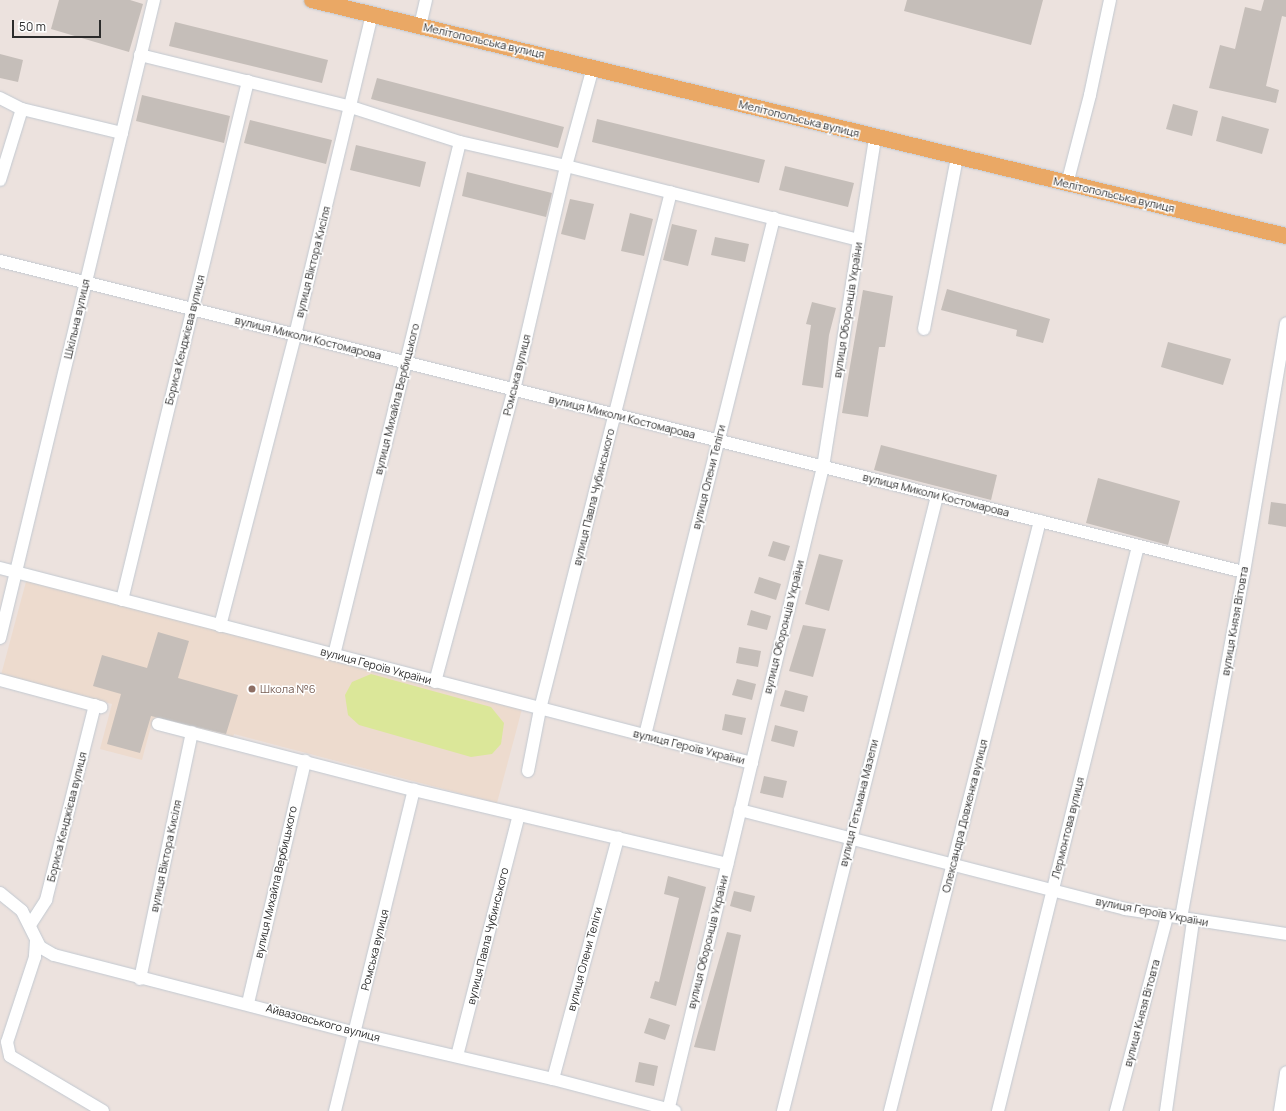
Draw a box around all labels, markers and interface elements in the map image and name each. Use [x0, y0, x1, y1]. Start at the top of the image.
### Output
scale bar [14, 12, 103, 38]
text: 50 m [19, 18, 46, 35]
street label: Мелітопольська вулиця [422, 21, 546, 61]
street label: Мелітопольська вулиця [737, 98, 861, 140]
street label: Мелітопольська вулиця [1052, 175, 1176, 215]
street label: вулиця Віктора Кисіля [293, 205, 333, 319]
street label: вулиця Оборонців України [831, 241, 865, 379]
street label: Бориса Кенджієва вулиця [162, 274, 208, 406]
street label: Шкільна вулиця [61, 278, 93, 360]
street label: вулиця Миколи Костомарова [233, 313, 383, 363]
street label: вулиця Михайла Вербицького [372, 322, 422, 476]
street label: Ромська вулиця [501, 333, 533, 417]
street label: вулиця Миколи Костомарова [547, 392, 697, 442]
street label: вулиця Олени Теліги [690, 423, 728, 531]
street label: вулиця Павла Чубинського [571, 427, 617, 567]
street label: вулиця Миколи Костомарова [861, 470, 1011, 520]
street label: вулиця Оборонців України [761, 559, 807, 695]
street label: вулиця Князя Вітовта [1219, 565, 1251, 677]
street label: вулиця Героїв України [319, 645, 433, 687]
place label: Школа №6 [260, 682, 315, 696]
marker: Школа №6 [247, 684, 257, 694]
street label: вулиця Героїв України [632, 727, 746, 767]
street label: вулиця Гетьмана Мазепи [837, 738, 881, 868]
street label: Олександра Довженка вулиця [940, 738, 990, 894]
street label: Бориса Кенджієва вулиця [44, 751, 90, 883]
street label: Лермонтова вулиця [1049, 776, 1087, 880]
street label: вулиця Віктора Кисіля [148, 799, 184, 913]
street label: вулиця Михайла Вербицького [252, 805, 300, 959]
street label: вулиця Павла Чубинського [465, 866, 511, 1006]
street label: вулиця Оборонців України [685, 874, 731, 1010]
street label: вулиця Героїв України [1095, 895, 1209, 929]
street label: вулиця Олени Теліги [565, 905, 605, 1013]
street label: Ромська вулиця [359, 908, 391, 992]
street label: вулиця Князя Вітовта [1121, 958, 1163, 1068]
street label: Айвазовського вулиця [264, 1001, 382, 1045]

